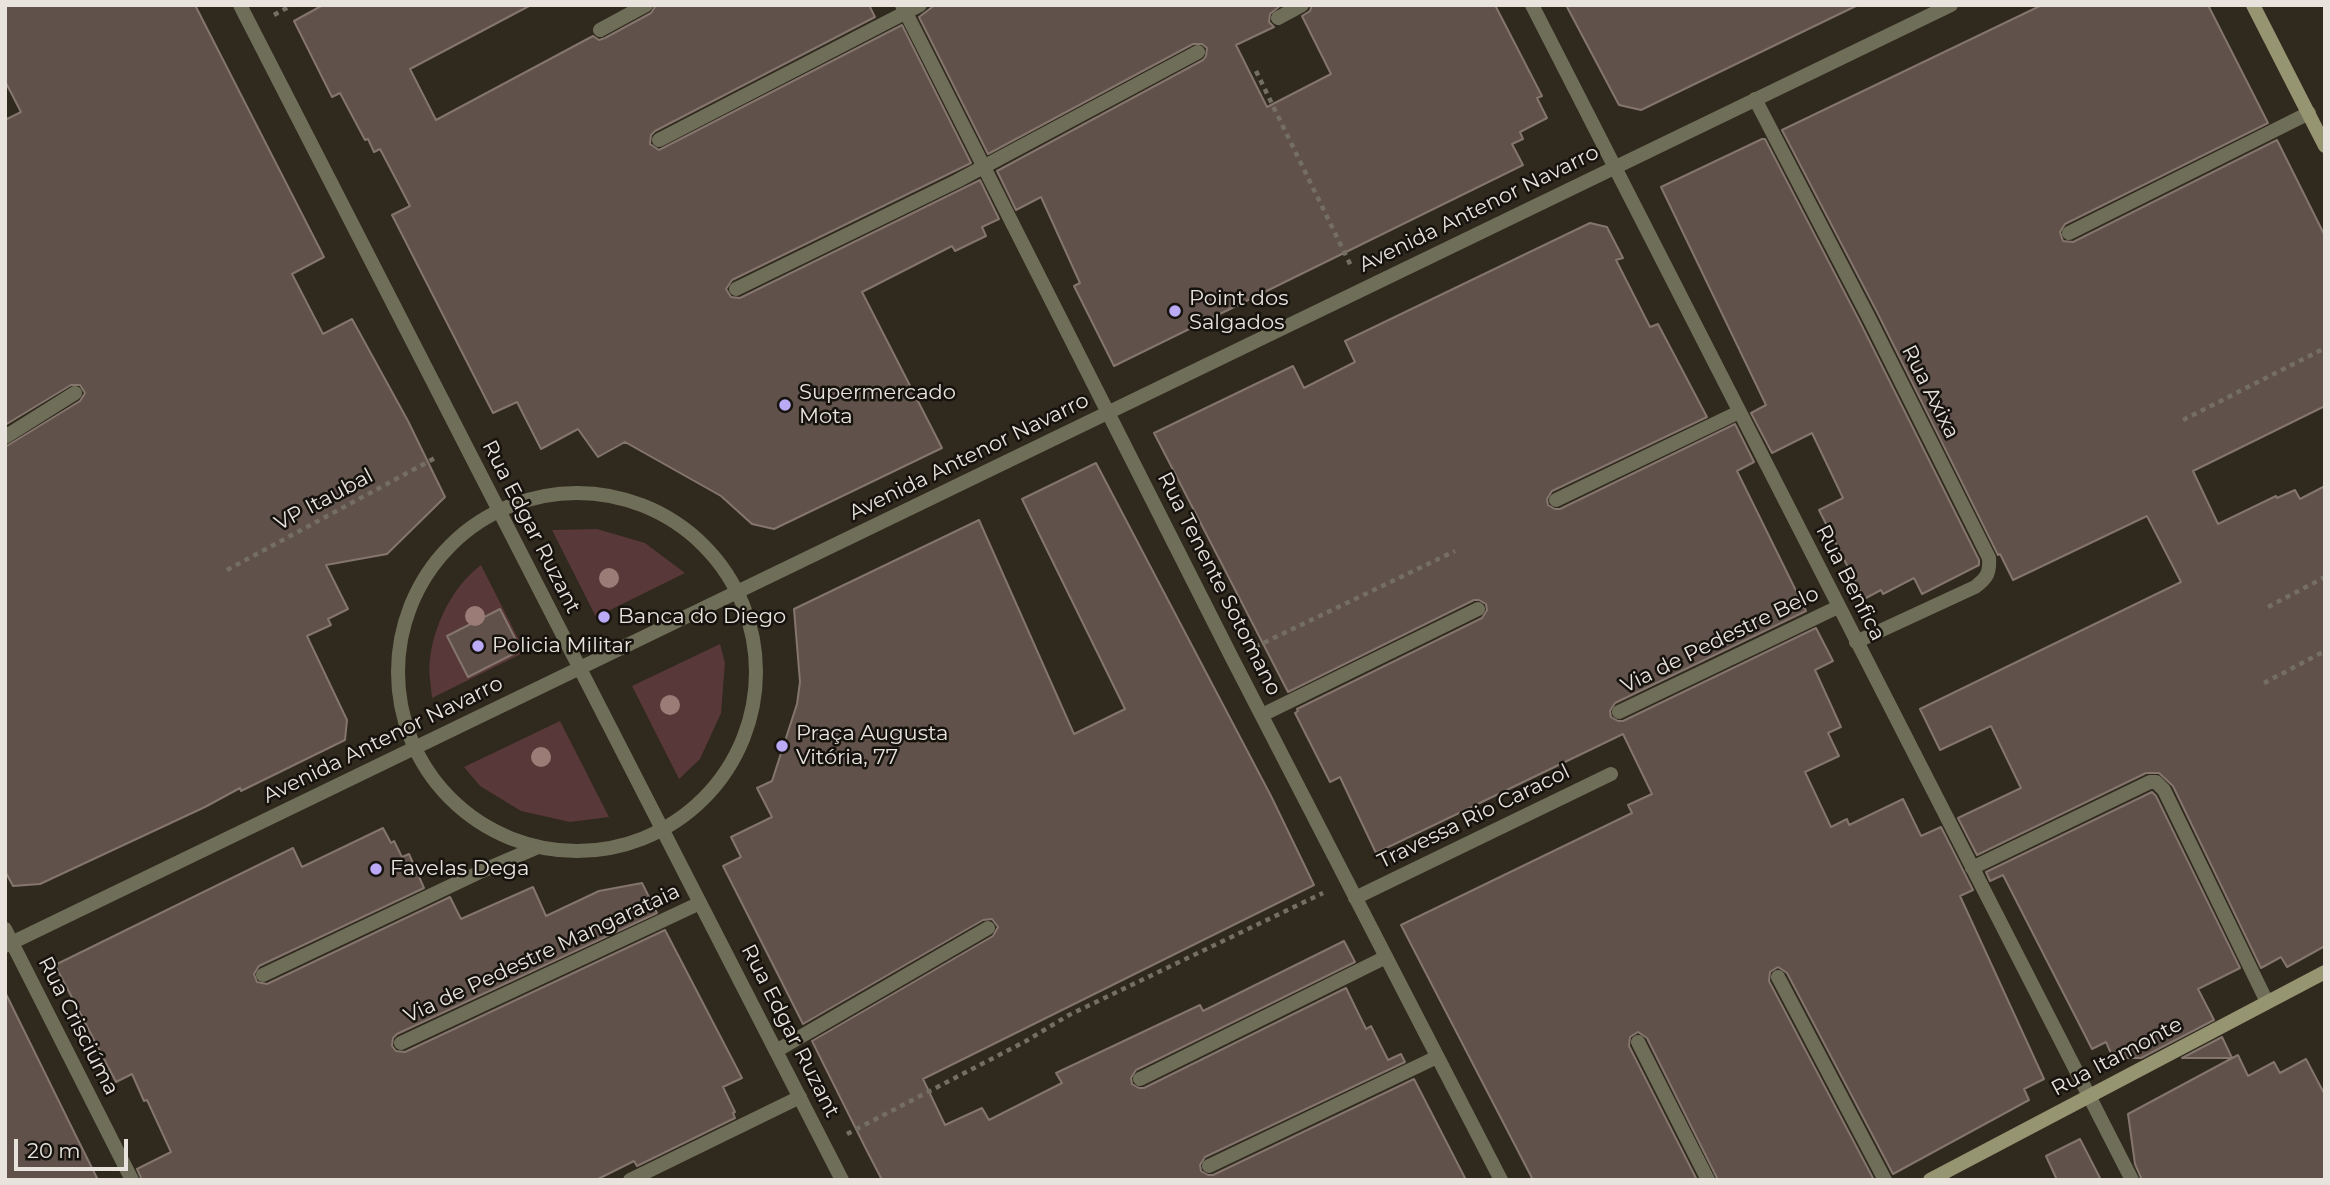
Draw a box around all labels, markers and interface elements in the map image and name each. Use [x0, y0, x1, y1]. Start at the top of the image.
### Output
street label: Avenida Antenor Navarro [1355, 140, 1603, 278]
place label: Point dos Salgados [1189, 286, 1289, 336]
marker: Point dos Salgados [1167, 303, 1183, 319]
street label: Rua Axixa [1896, 341, 1964, 443]
place label: Supermercado Mota [799, 380, 956, 430]
street label: Avenida Antenor Navarro [845, 388, 1093, 526]
marker: Supermercado Mota [777, 397, 793, 413]
street label: Rua Edgar Ruzant [476, 436, 586, 618]
street label: VP Itaubal [270, 464, 378, 536]
street label: Rua Tenente Sotomano [1152, 468, 1286, 700]
street label: Rua Benfica [1810, 521, 1890, 645]
street label: Via de Pedestre Belo [1617, 581, 1823, 699]
place label: Banca do Diego [618, 604, 786, 630]
marker: Banca do Diego [596, 609, 612, 625]
place label: Policia Militar [492, 633, 632, 659]
marker: Policia Militar [470, 638, 486, 654]
street label: Avenida Antenor Navarro [259, 671, 507, 809]
place label: Praça Augusta Vitória, 77 [796, 721, 948, 771]
marker: Praça Augusta Vitória, 77 [774, 738, 790, 754]
street label: Travessa Rio Caracol [1374, 759, 1574, 875]
place label: Favelas Dega [390, 856, 529, 882]
marker: Favelas Dega [368, 861, 384, 877]
street label: Via de Pedestre Mangarataia [400, 879, 684, 1029]
street label: Rua Edgar Ruzant [735, 940, 845, 1122]
street label: Rua Crisciúma [32, 952, 124, 1100]
street label: Rua Itamonte [2047, 1012, 2187, 1102]
scale bar [18, 1126, 131, 1170]
text: 20 m [27, 1138, 81, 1163]

